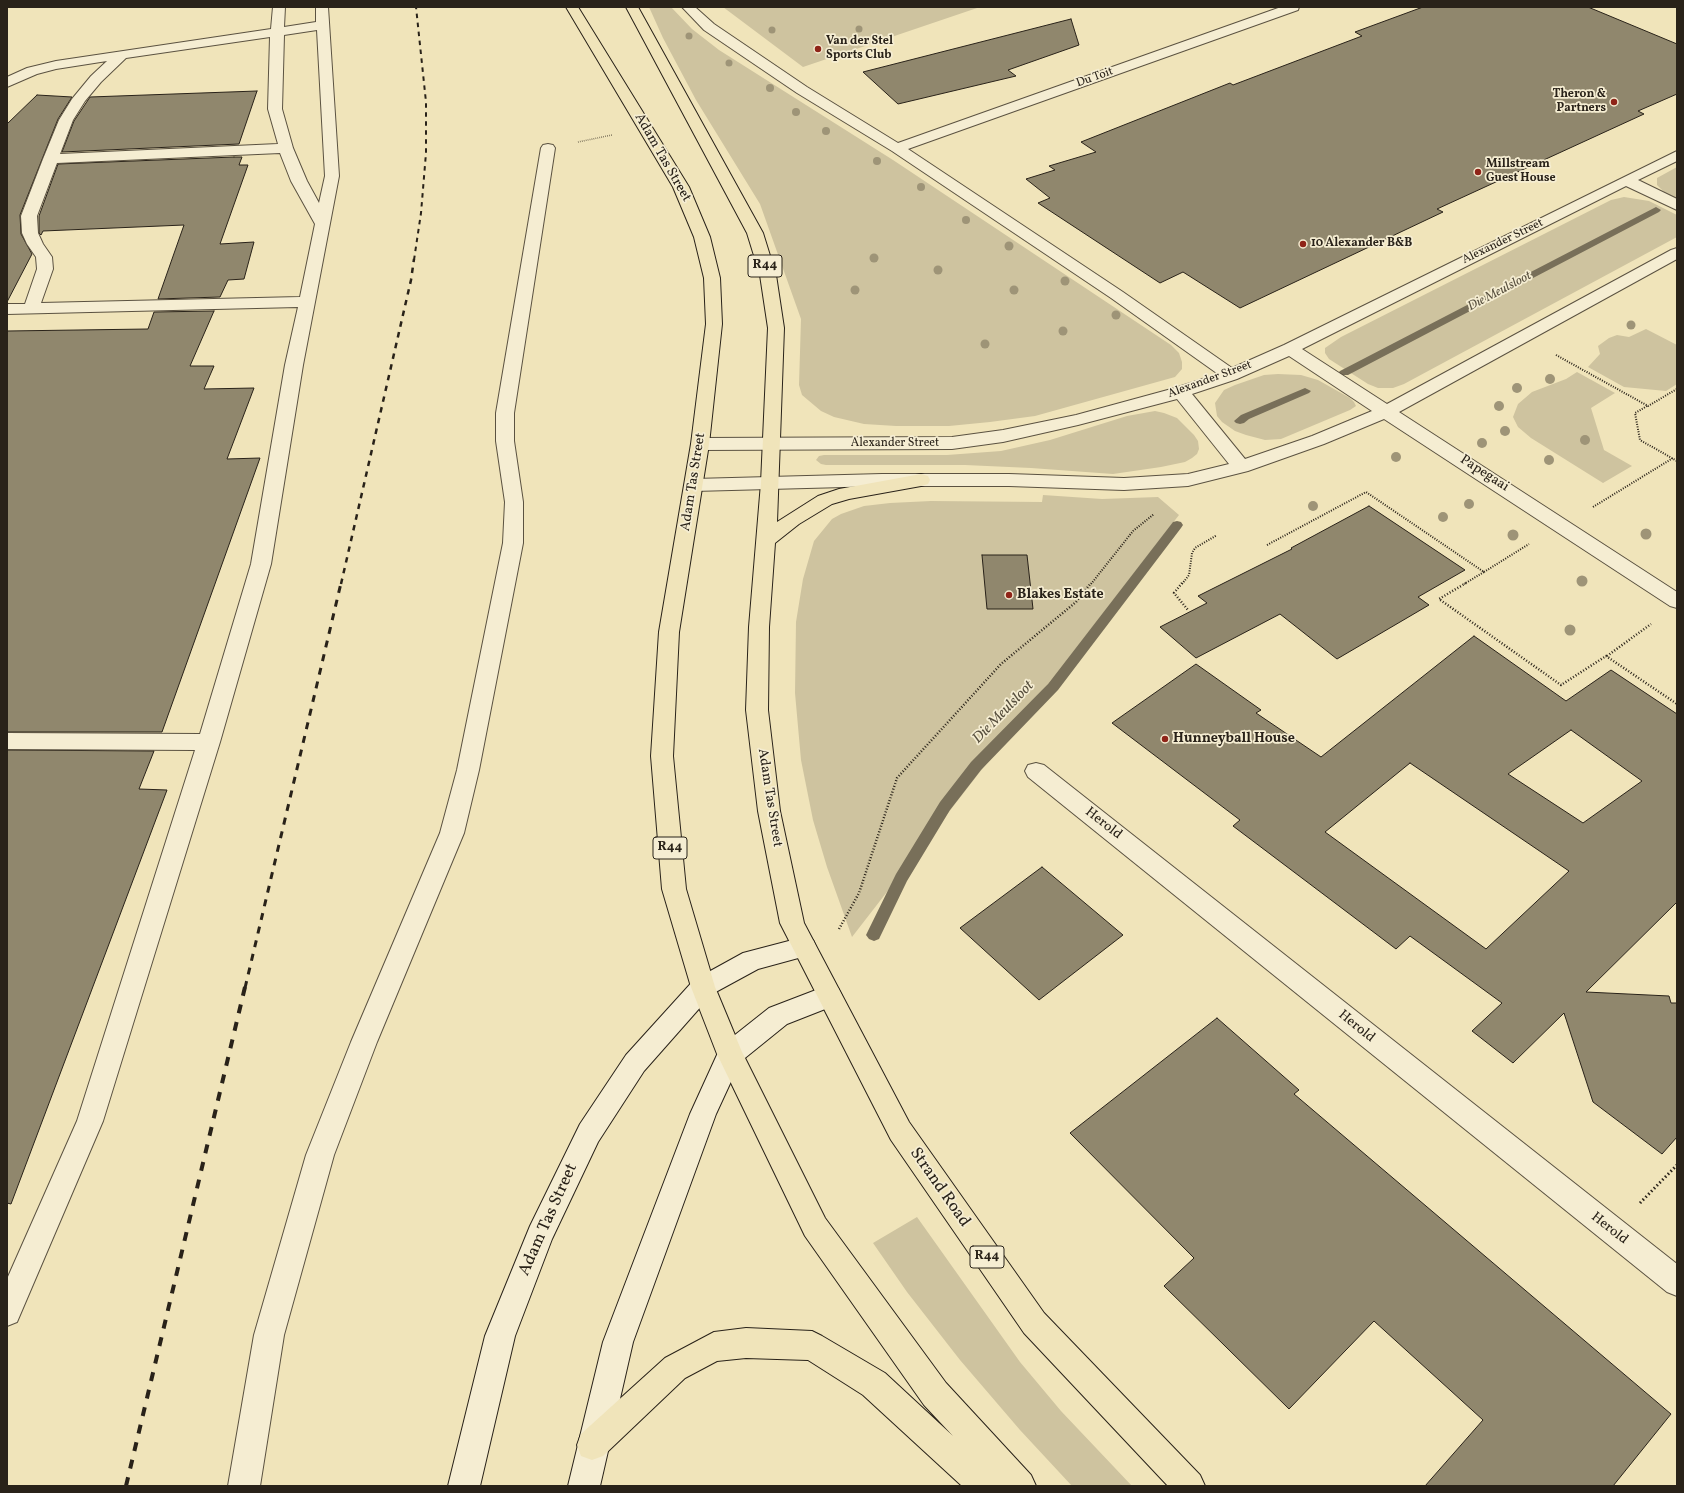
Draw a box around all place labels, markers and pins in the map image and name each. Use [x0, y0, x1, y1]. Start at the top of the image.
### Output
place label: Van der Stel Sports Club [826, 35, 893, 63]
marker: Van der Stel Sports Club [813, 44, 823, 54]
place label: Theron & Partners [1553, 88, 1606, 116]
marker: Theron & Partners [1609, 97, 1619, 107]
place label: Millstream Guest House [1486, 158, 1556, 186]
marker: Millstream Guest House [1473, 167, 1483, 177]
place label: 10 Alexander B&B [1311, 237, 1412, 251]
marker: 10 Alexander B&B [1298, 239, 1308, 249]
place label: Blakes Estate [1017, 587, 1104, 603]
marker: Blakes Estate [1004, 590, 1014, 600]
place label: Hunneyball House [1173, 731, 1295, 747]
marker: Hunneyball House [1160, 734, 1170, 744]

